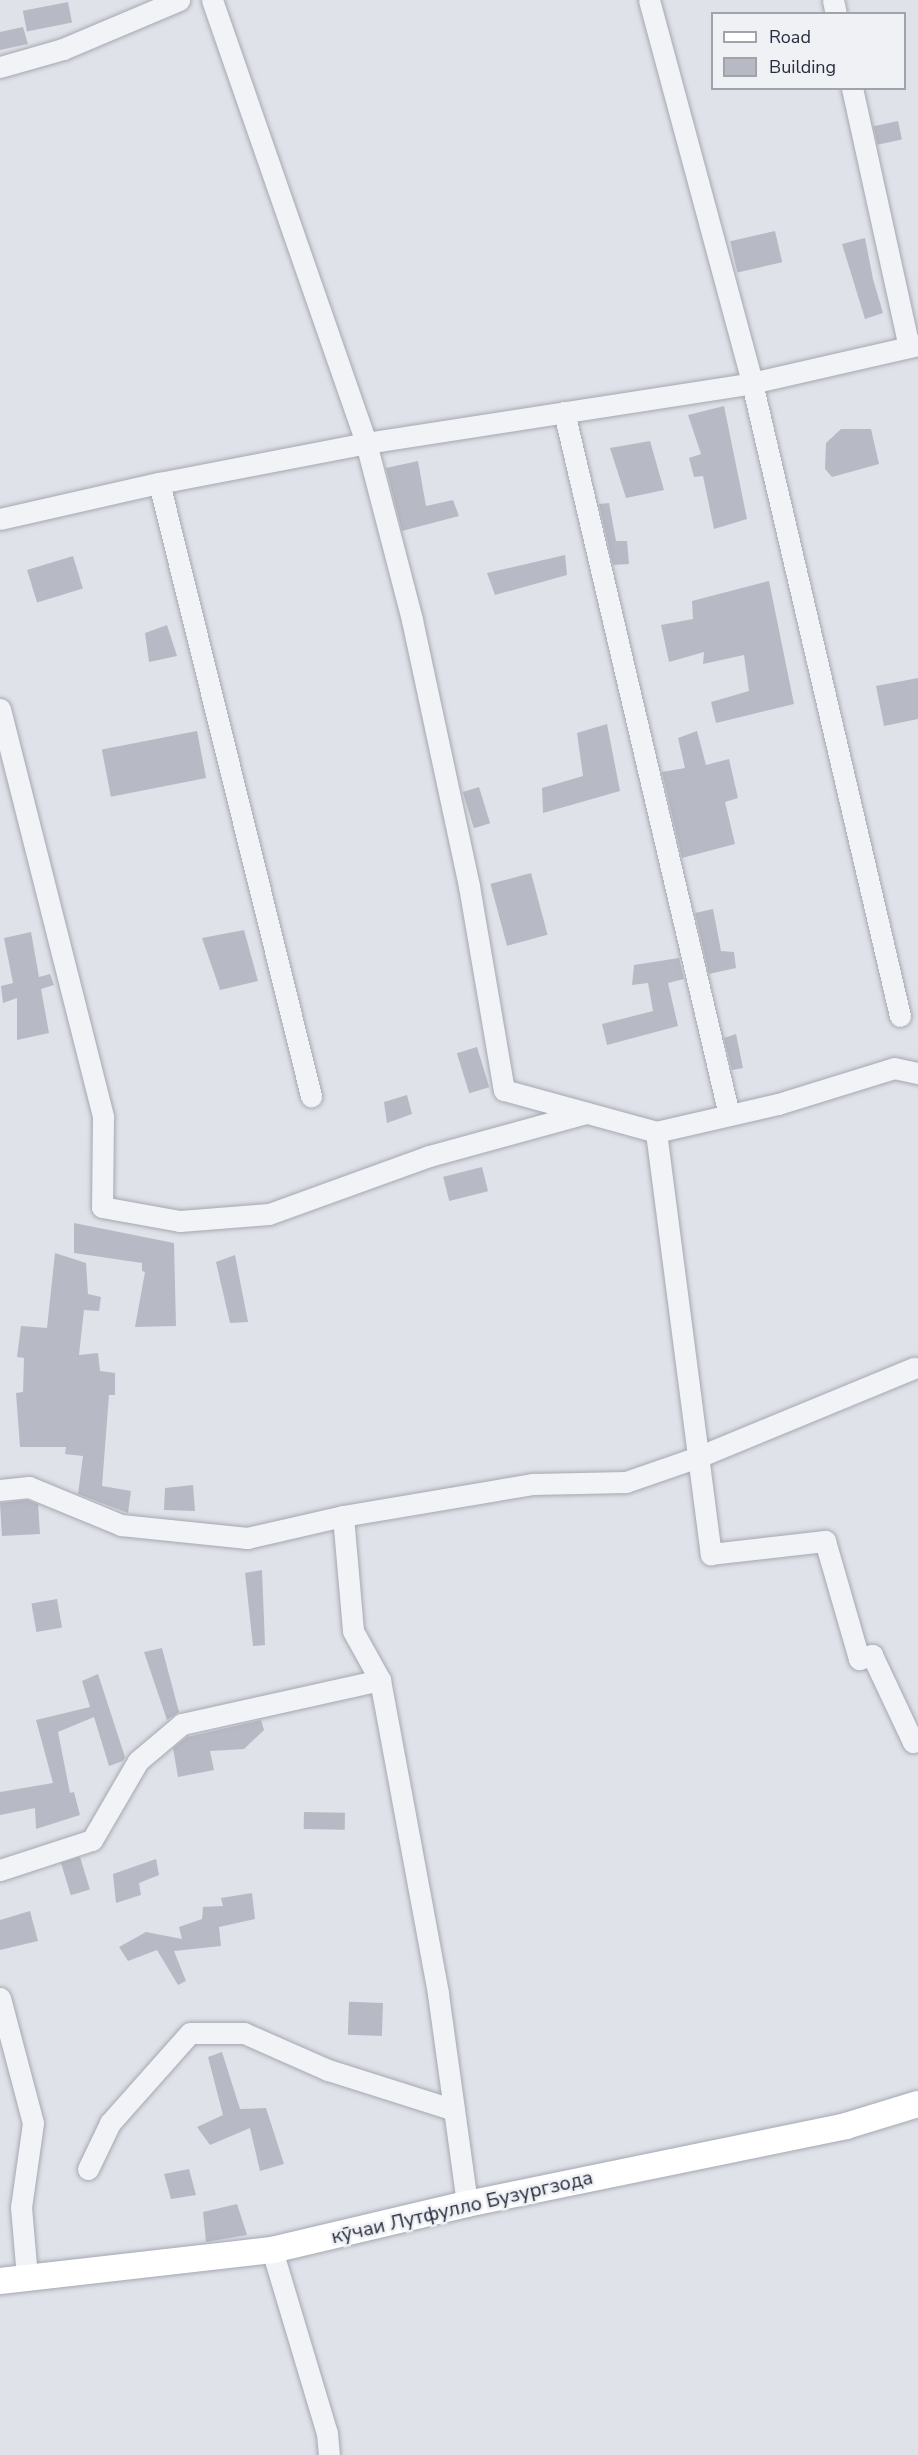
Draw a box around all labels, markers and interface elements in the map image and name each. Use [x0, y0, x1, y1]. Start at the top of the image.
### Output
legend [711, 12, 906, 90]
text: Road [769, 25, 811, 49]
text: Building [769, 55, 836, 79]
street label: кӯчаи Лутфулло Бузургзода [329, 2165, 595, 2249]

